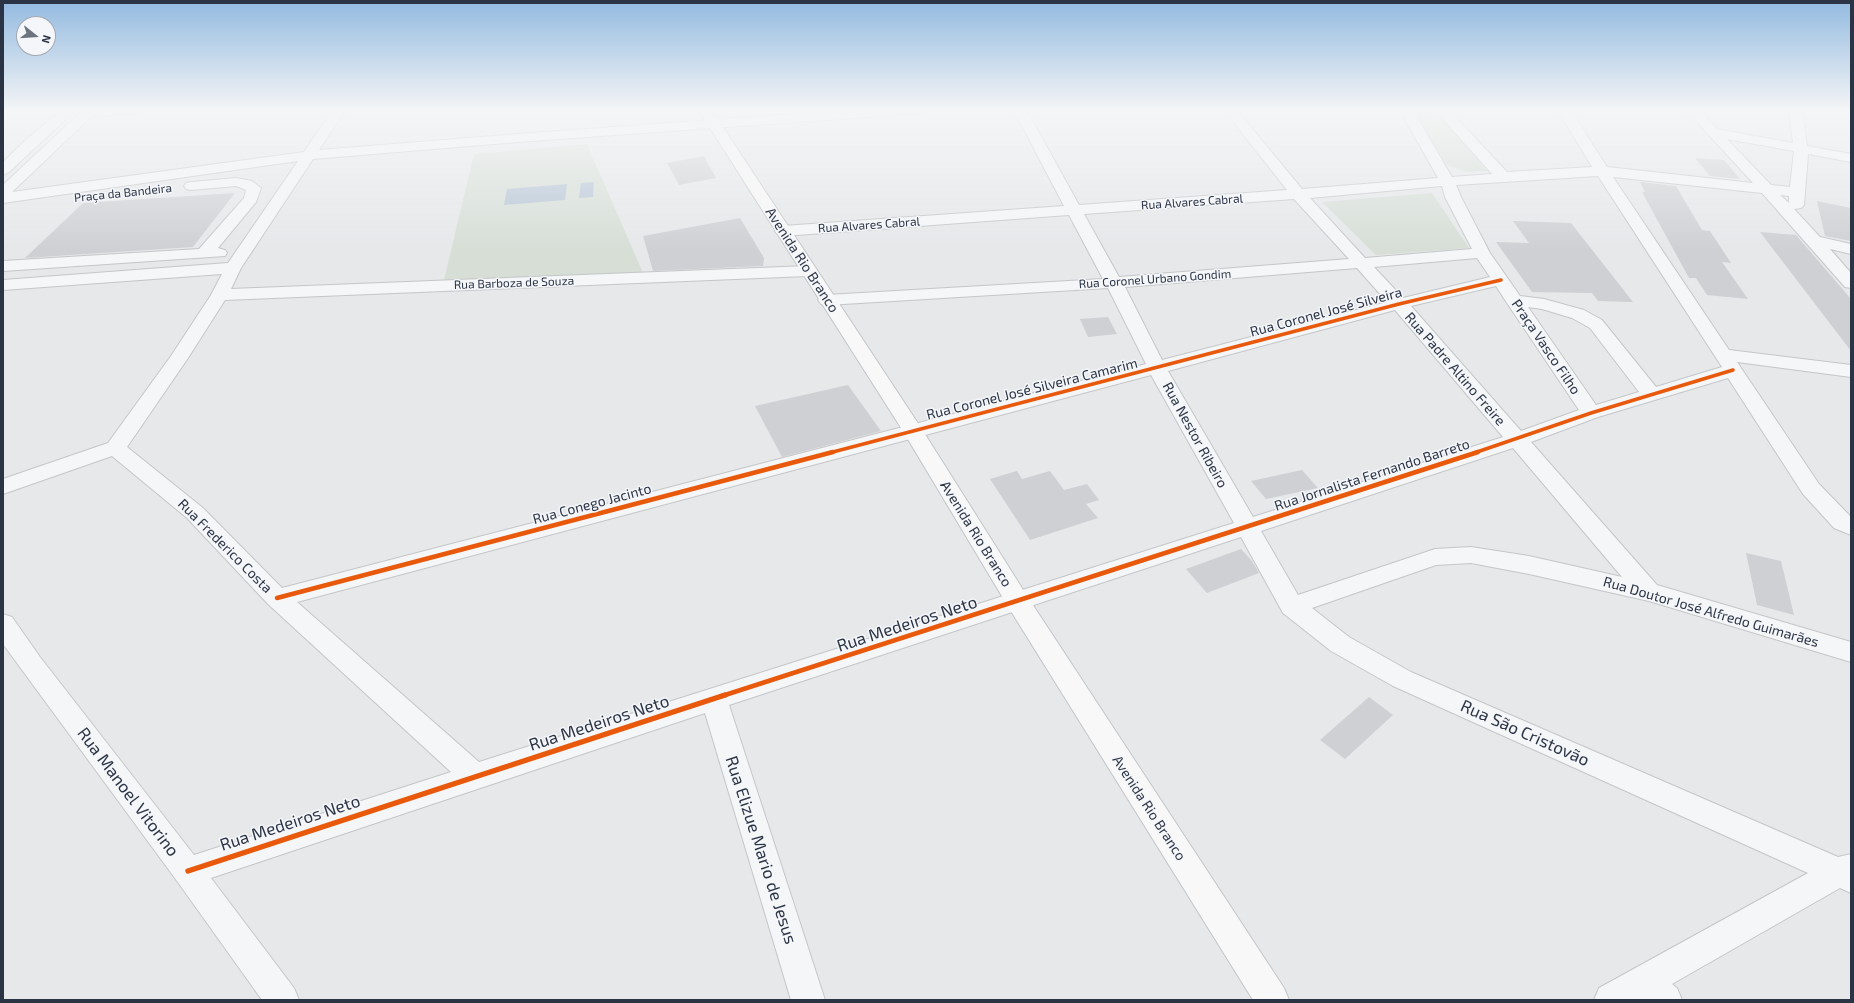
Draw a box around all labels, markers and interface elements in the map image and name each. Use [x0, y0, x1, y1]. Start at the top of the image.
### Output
north arrow [16, 16, 56, 56]
text: N [40, 34, 54, 45]
street label: Praça da Bandeira [73, 181, 173, 205]
street label: Rua Alvares Cabral [1140, 191, 1244, 213]
street label: Avenida Rio Branco [762, 204, 842, 316]
street label: Rua Alvares Cabral [817, 214, 921, 236]
street label: Rua Coronel Urbano Gondim [1078, 266, 1232, 292]
street label: Rua Barboza de Souza [454, 274, 574, 292]
street label: Rua Coronel José Silveira [1248, 284, 1404, 340]
street label: Praça Vasco Filho [1508, 296, 1584, 398]
street label: Rua Padre Altino Freire [1401, 309, 1509, 429]
street label: Rua Coronel José Silveira Camarim [925, 355, 1139, 423]
street label: Rua Nestor Ribeiro [1159, 379, 1231, 491]
street label: Rua Jornalista Fernando Barreto [1272, 435, 1472, 515]
street label: Avenida Rio Branco [937, 478, 1015, 590]
street label: Rua Conego Jacinto [531, 480, 653, 528]
street label: Rua Frederico Costa [174, 495, 276, 597]
street label: Rua Doutor José Alfredo Guimarães [1601, 573, 1821, 651]
street label: Rua Medeiros Neto [834, 592, 980, 656]
street label: Rua Medeiros Neto [526, 691, 672, 755]
street label: Rua São Cristovão [1457, 695, 1593, 771]
street label: Rua Manoel Vitorino [73, 723, 183, 861]
street label: Avenida Rio Branco [1109, 752, 1189, 864]
street label: Rua Elizue Mario de Jesus [721, 753, 801, 947]
street label: Rua Medeiros Neto [217, 791, 363, 855]

